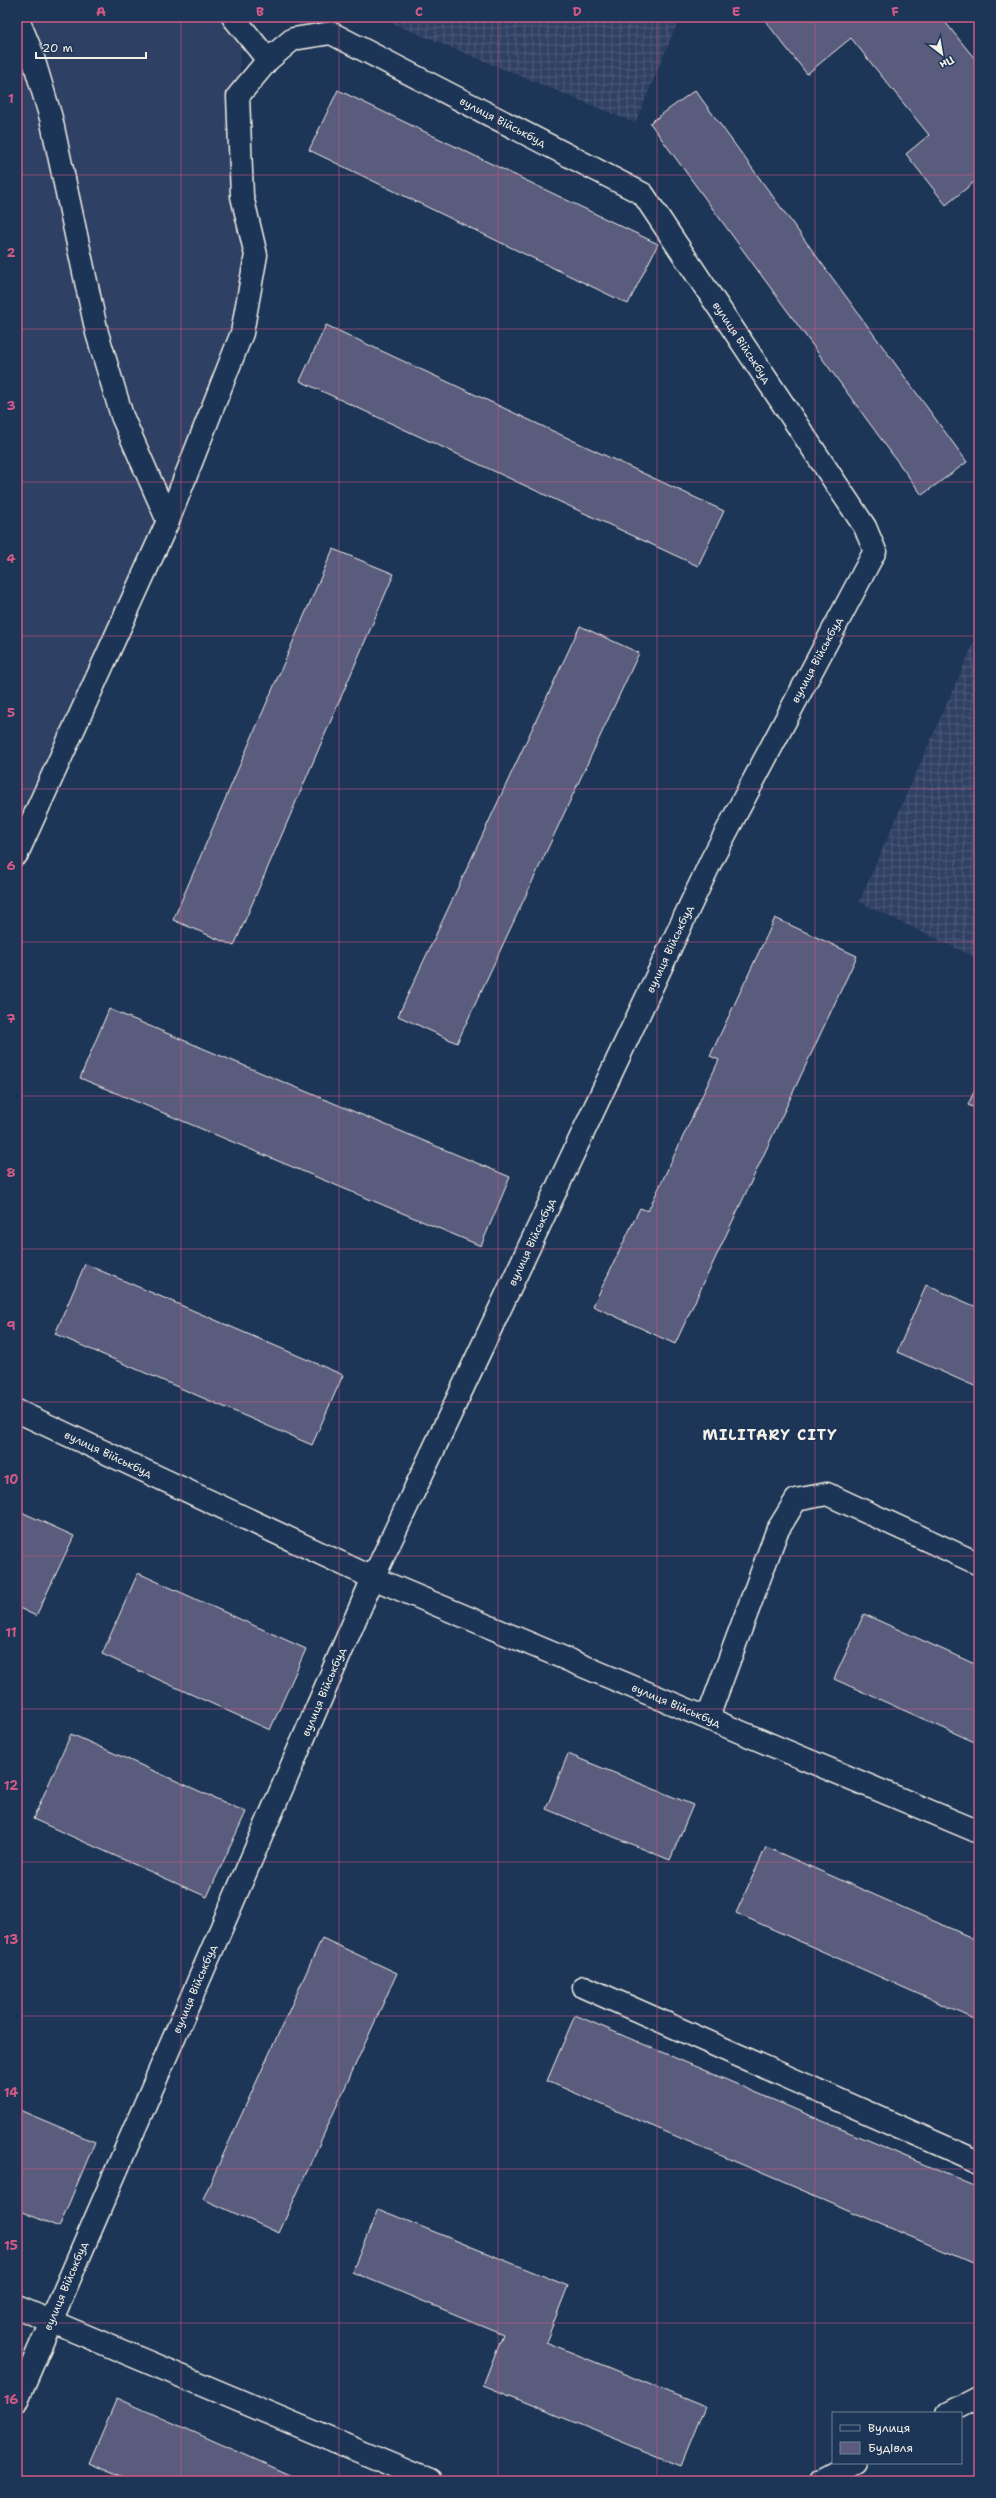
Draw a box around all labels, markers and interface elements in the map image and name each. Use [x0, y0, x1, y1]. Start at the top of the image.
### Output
text: A [96, 3, 106, 20]
text: B [256, 3, 264, 20]
text: C [415, 3, 423, 20]
text: D [572, 3, 582, 20]
text: E [732, 3, 741, 20]
text: F [891, 3, 899, 20]
scale bar [36, 34, 146, 60]
north arrow [922, 34, 962, 74]
text: 20 m [42, 40, 73, 56]
text: Пн [937, 52, 957, 72]
text: 1 [8, 90, 14, 107]
street label: вулиця Військбуд [457, 93, 549, 150]
text: 2 [6, 244, 16, 261]
street label: вулиця Військбуд [709, 299, 775, 386]
text: 3 [6, 397, 16, 414]
text: 4 [6, 550, 16, 567]
street label: вулиця Військбуд [788, 614, 846, 706]
text: 5 [7, 704, 15, 721]
text: 6 [6, 857, 16, 874]
street label: вулиця Військбуд [643, 903, 697, 995]
text: 7 [6, 1010, 16, 1027]
text: 8 [6, 1164, 16, 1181]
street label: вулиця Військбуд [505, 1196, 559, 1288]
text: 9 [6, 1317, 16, 1334]
district label: MILITARY CITY [703, 1425, 837, 1445]
street label: вулиця Військбуд [62, 1427, 155, 1481]
text: 10 [4, 1471, 18, 1488]
text: 11 [5, 1624, 17, 1641]
street label: вулиця Військбуд [298, 1645, 350, 1739]
street label: вулиця Військбуд [629, 1680, 723, 1730]
text: 12 [4, 1777, 18, 1794]
text: 13 [4, 1931, 18, 1948]
street label: вулиця Військбуд [169, 1942, 221, 2036]
text: 14 [4, 2084, 18, 2101]
text: 15 [4, 2237, 18, 2254]
street label: вулиця Військбуд [40, 2239, 92, 2333]
text: 16 [4, 2391, 18, 2408]
legend [832, 2412, 962, 2464]
text: Вулиця [868, 2420, 910, 2436]
text: Будівля [868, 2440, 913, 2456]

